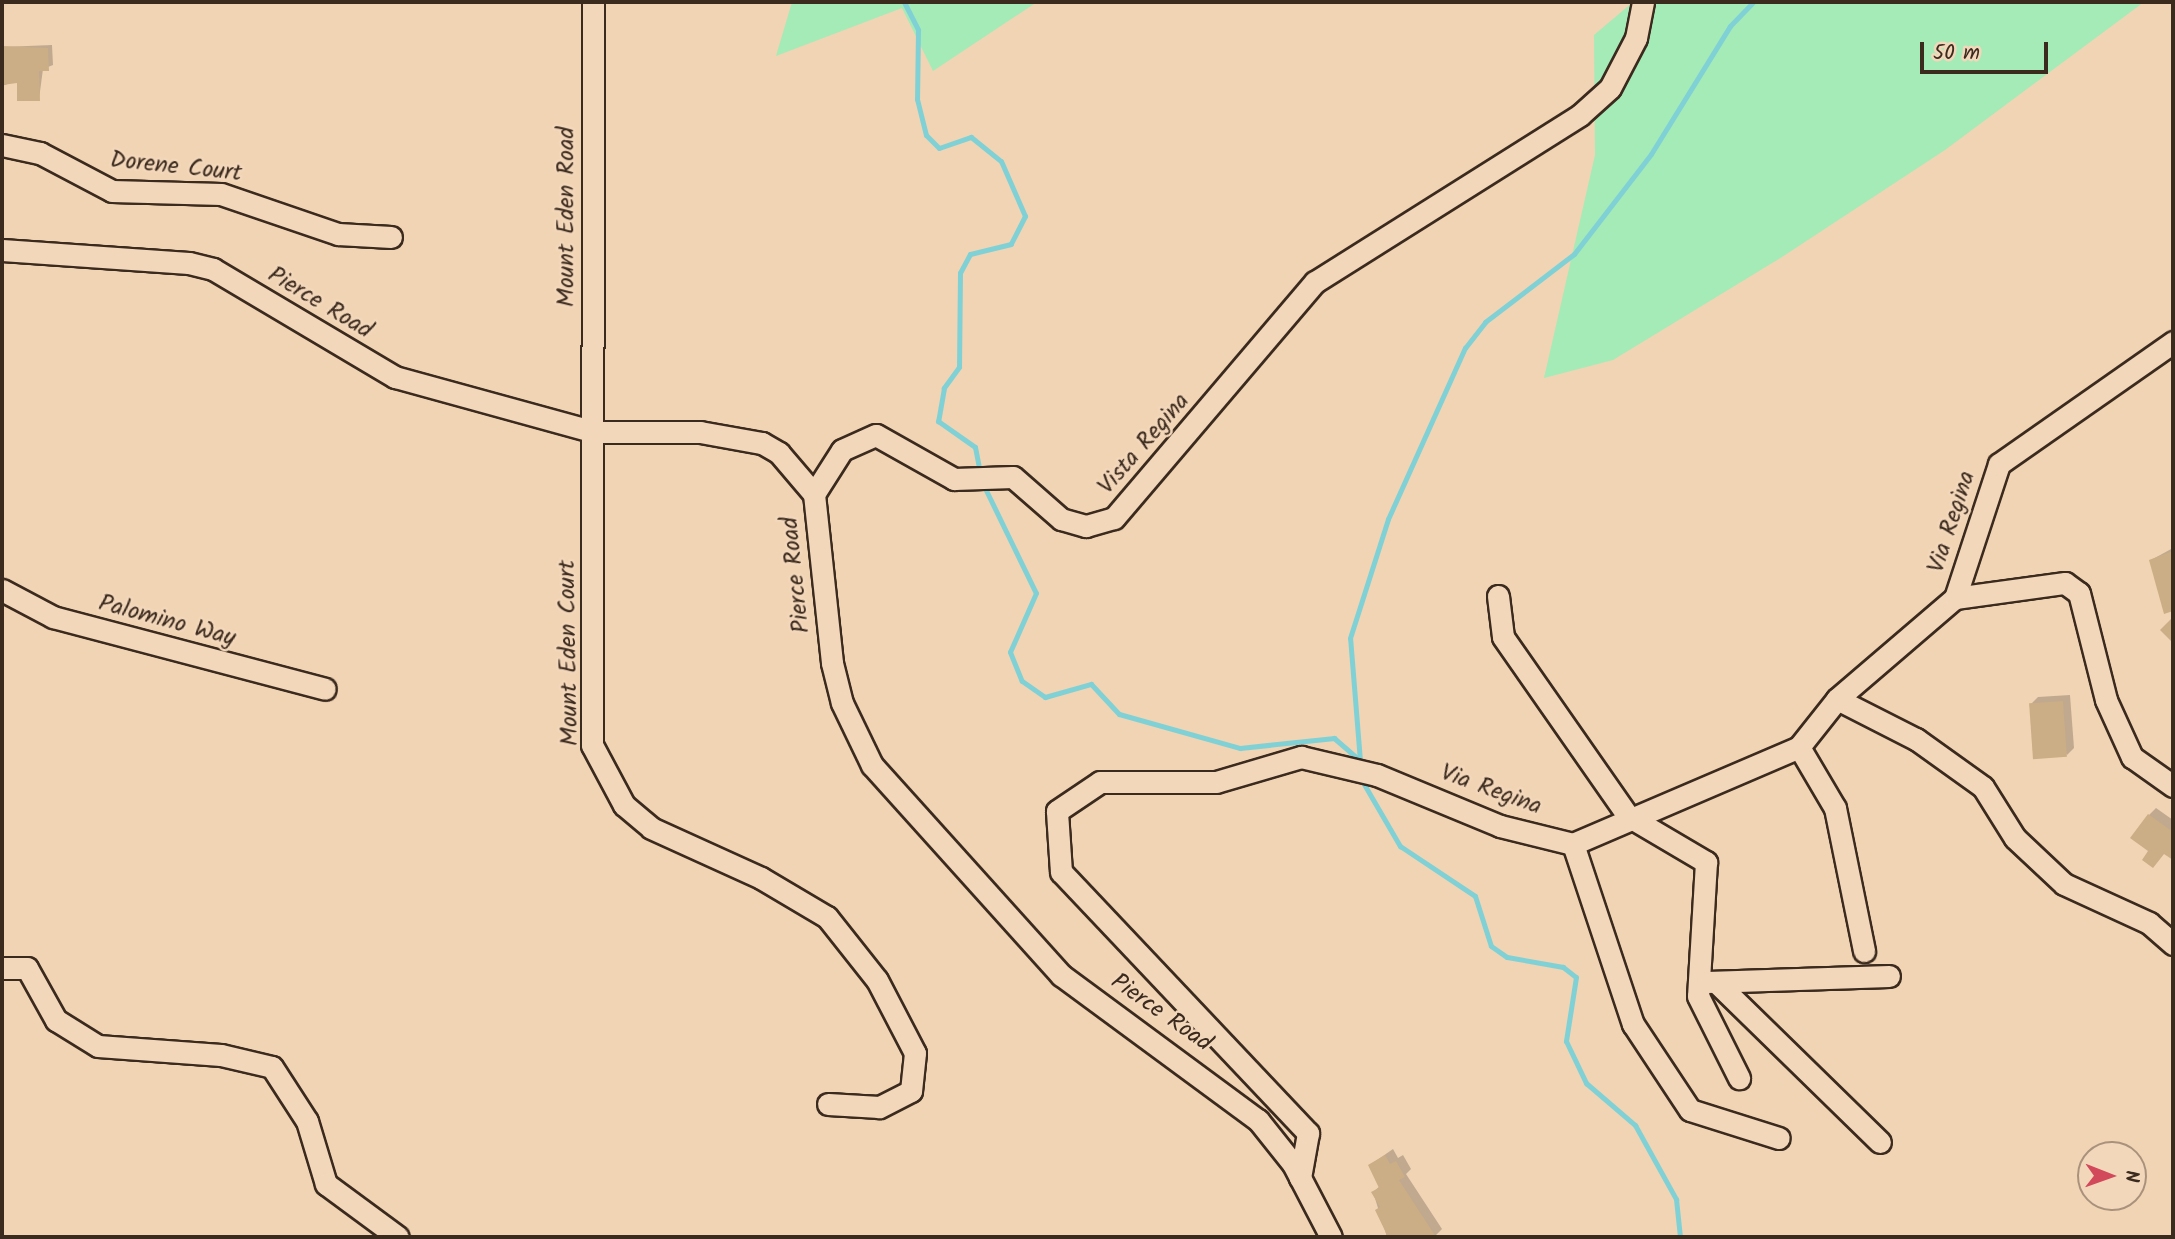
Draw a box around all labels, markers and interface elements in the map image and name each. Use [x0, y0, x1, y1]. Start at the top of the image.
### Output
scale bar [1923, 28, 2051, 72]
text: 50 m [1933, 37, 1980, 70]
street label: Mount Eden Road [553, 127, 581, 307]
street label: Dorene Court [109, 146, 243, 188]
street label: Pierce Road [263, 261, 377, 345]
street label: Vista Regina [1092, 387, 1196, 501]
street label: Via Regina [1922, 467, 1982, 577]
street label: Pierce Road [776, 515, 816, 635]
street label: Mount Eden Court [553, 560, 585, 746]
street label: Palomino Way [95, 589, 239, 653]
street label: Via Regina [1437, 758, 1545, 822]
street label: Pierce Road [1105, 968, 1217, 1058]
north arrow [2077, 1141, 2147, 1211]
text: N [2116, 1170, 2146, 1183]

